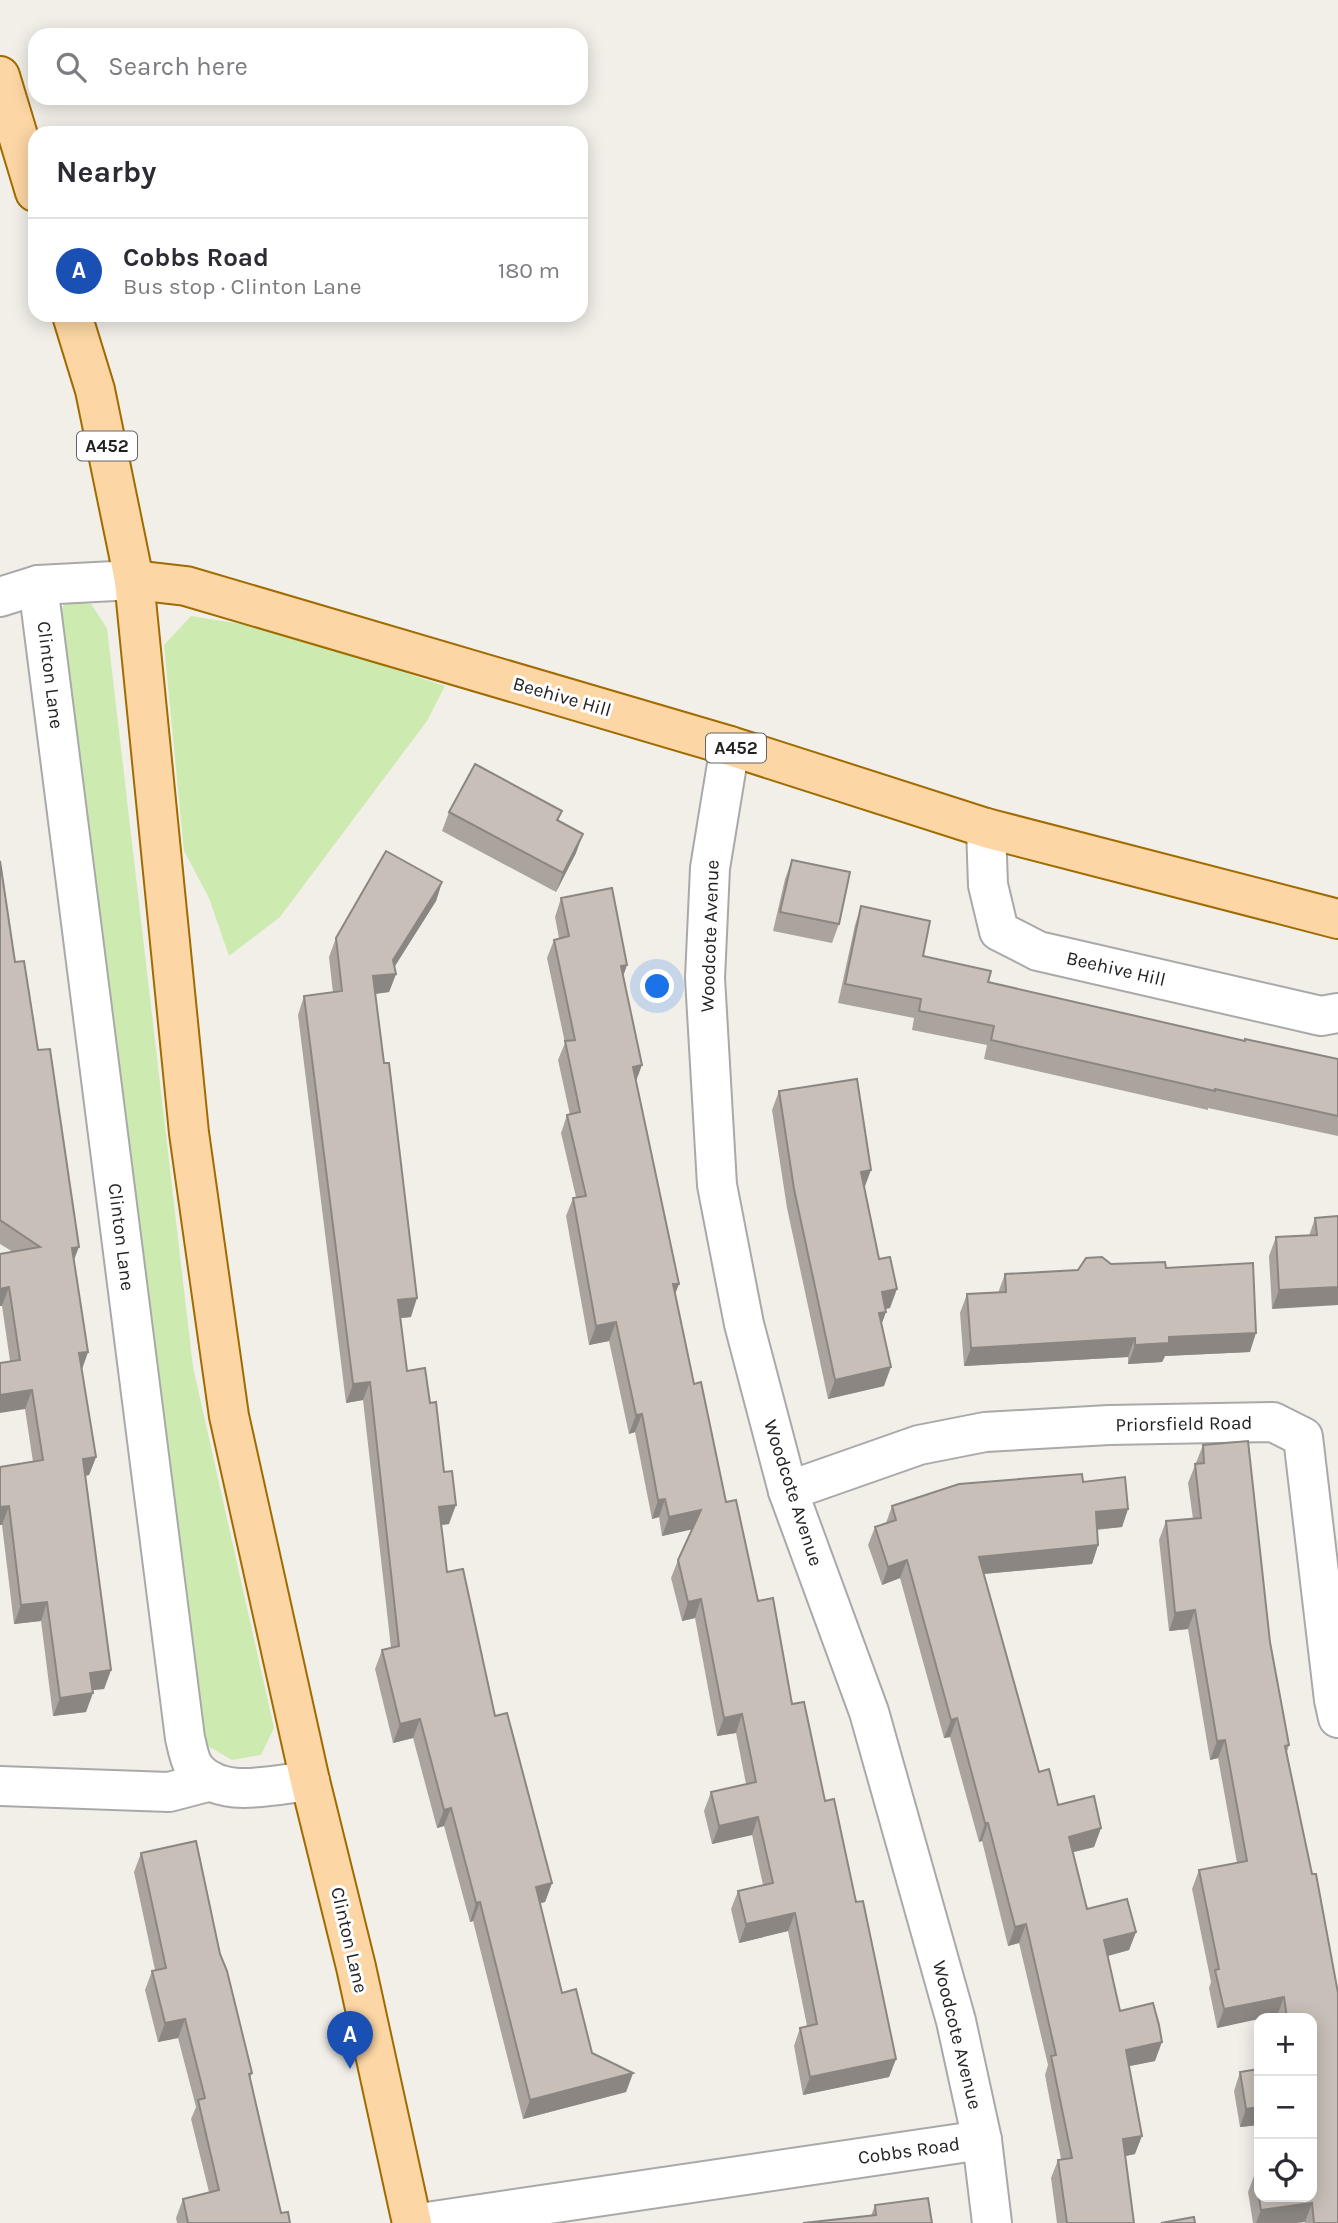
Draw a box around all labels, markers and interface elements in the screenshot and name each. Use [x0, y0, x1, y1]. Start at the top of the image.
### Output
search box [28, 28, 588, 105]
icon: search [52, 48, 90, 86]
text: Search here [108, 51, 248, 82]
text: Nearby [56, 154, 156, 190]
text: Cobbs Road [123, 242, 269, 273]
text: A [72, 257, 86, 284]
text: 180 m [498, 257, 560, 284]
text: Bus stop · Clinton Lane [123, 273, 362, 300]
road number: A452 [77, 432, 137, 461]
street label: Clinton Lane [32, 620, 68, 730]
street label: Beehive Hill [510, 672, 614, 722]
road number: A452 [706, 734, 766, 762]
street label: Woodcote Avenue [696, 859, 724, 1013]
street label: Beehive Hill [1064, 947, 1168, 991]
your location [640, 969, 674, 1003]
street label: Clinton Lane [103, 1182, 139, 1292]
street label: Priorsfield Road [1115, 1412, 1253, 1436]
street label: Woodcote Avenue [759, 1417, 827, 1569]
street label: Clinton Lane [326, 1885, 372, 1995]
street label: Woodcote Avenue [928, 1958, 986, 2112]
pin: A [327, 2011, 373, 2069]
map controls [1254, 2013, 1317, 2202]
button: + [1254, 2013, 1317, 2076]
button: − [1254, 2076, 1317, 2139]
street label: Cobbs Road [857, 2133, 961, 2169]
button: locate [1254, 2139, 1317, 2202]

